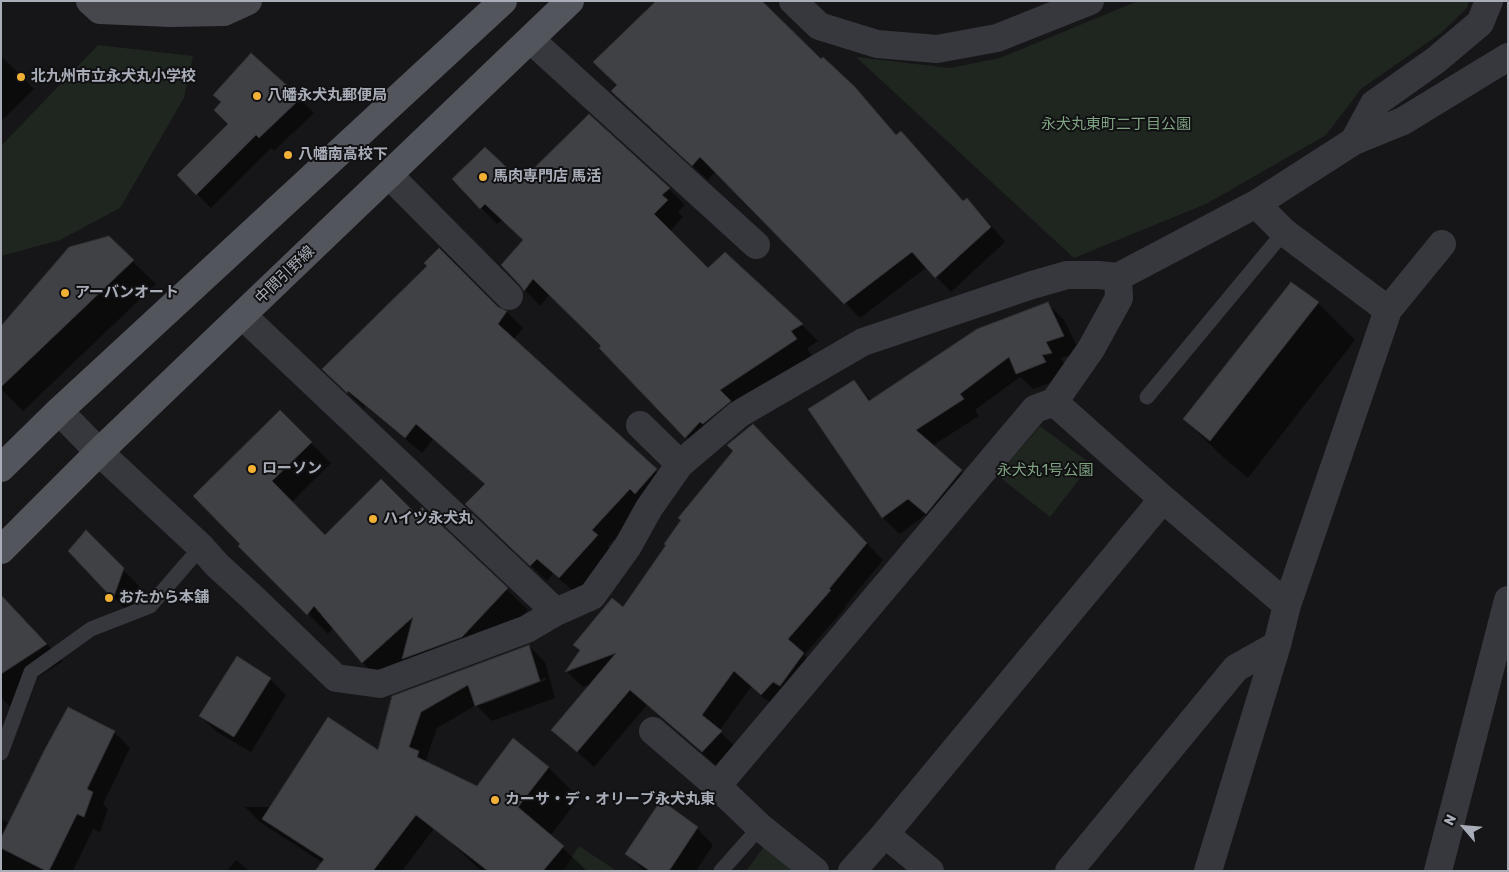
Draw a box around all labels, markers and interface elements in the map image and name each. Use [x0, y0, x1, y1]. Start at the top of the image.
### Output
place label: 北九州市立永犬丸小学校 [31, 68, 196, 86]
marker: 北九州市立永犬丸小学校 [15, 71, 27, 83]
place label: 八幡永犬丸郵便局 [267, 87, 387, 105]
marker: 八幡永犬丸郵便局 [251, 90, 263, 102]
park label: 永犬丸東町二丁目公園 [1041, 116, 1191, 134]
place label: 八幡南高校下 [298, 146, 388, 164]
marker: 八幡南高校下 [282, 149, 294, 161]
place label: 馬肉専門店 馬活 [493, 168, 601, 186]
marker: 馬肉専門店 馬活 [477, 171, 489, 183]
street label: 中間引野線 [252, 242, 318, 308]
place label: アーバンオート [75, 284, 179, 302]
marker: アーバンオート [59, 287, 71, 299]
place label: ローソン [262, 460, 322, 478]
park label: 永犬丸1号公園 [997, 462, 1093, 480]
marker: ローソン [246, 463, 258, 475]
place label: ハイツ永犬丸 [383, 510, 473, 528]
marker: ハイツ永犬丸 [367, 513, 379, 525]
place label: おたから本舗 [119, 589, 209, 607]
marker: おたから本舗 [103, 592, 115, 604]
place label: カーサ・デ・オリーブ永犬丸東 [505, 791, 715, 809]
marker: カーサ・デ・オリーブ永犬丸東 [489, 794, 501, 806]
north arrow [1439, 802, 1489, 852]
text: N [1440, 812, 1460, 828]

